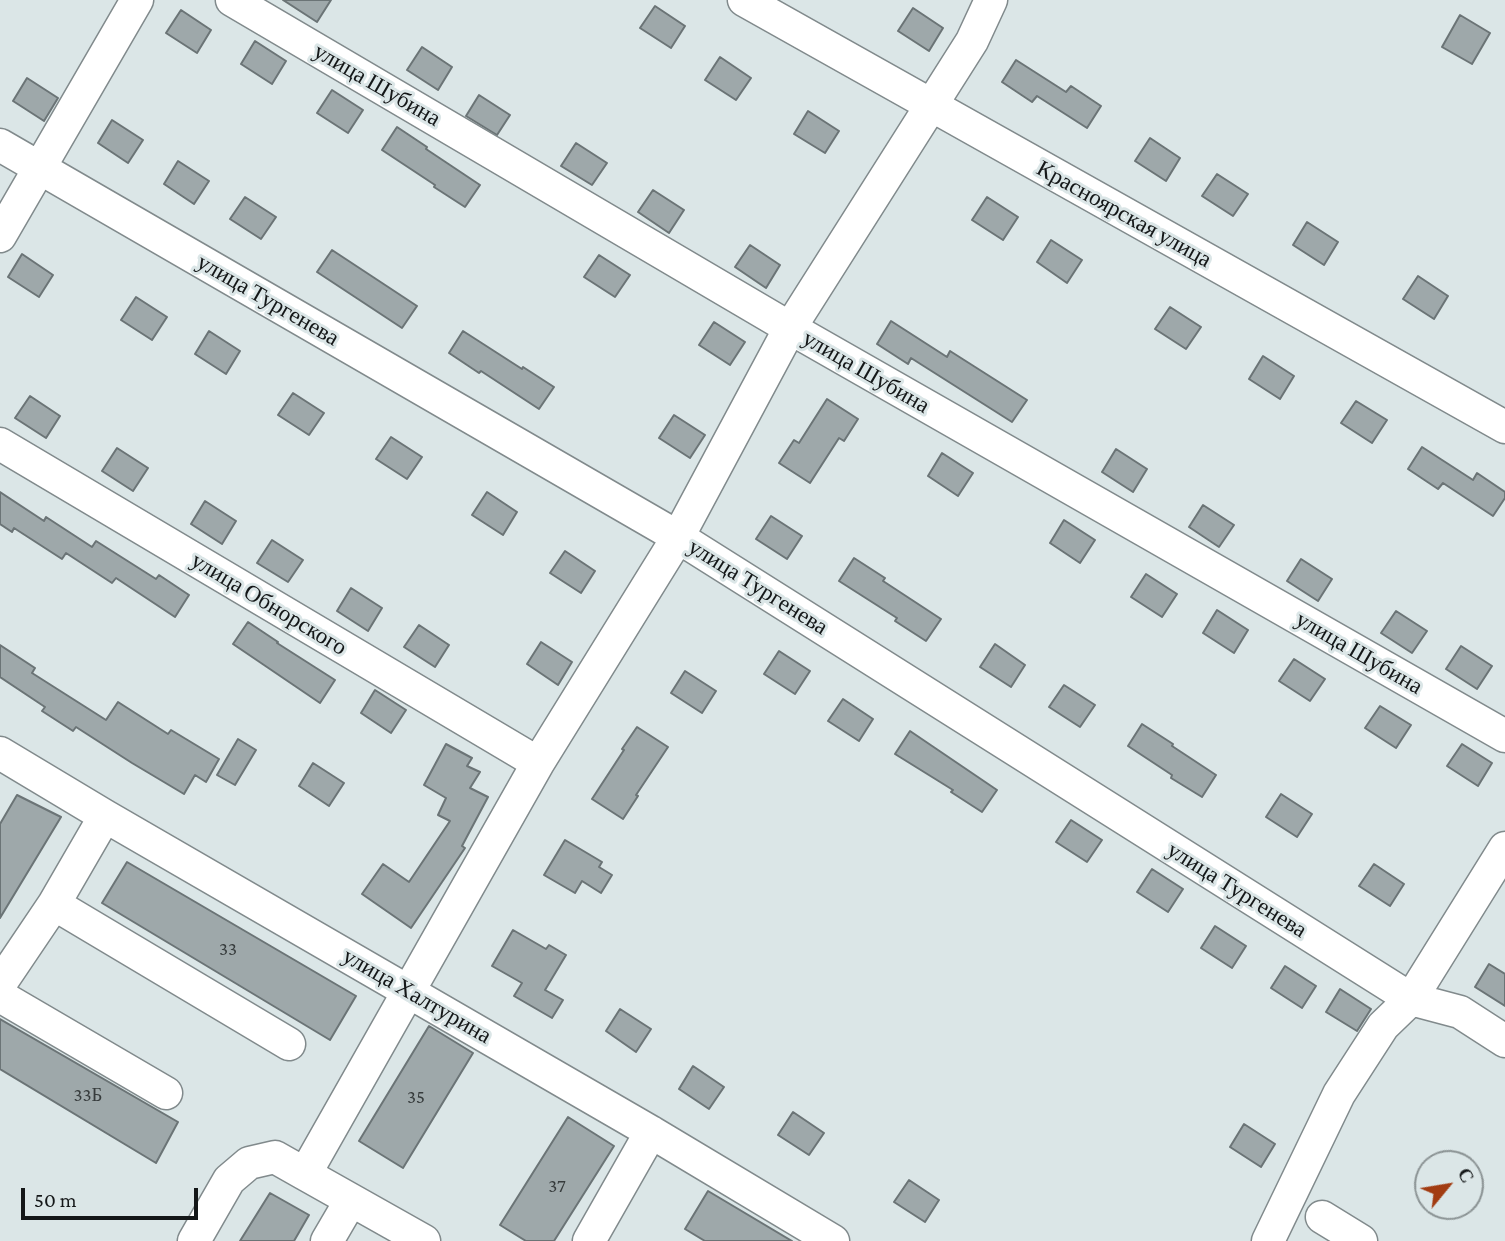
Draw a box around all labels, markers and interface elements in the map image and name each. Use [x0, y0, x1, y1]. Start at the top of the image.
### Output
street label: улица Шубина [309, 38, 445, 132]
street label: Красноярская улица [1032, 155, 1216, 273]
street label: улица Тургенева [192, 248, 344, 352]
street label: улица Шубина [798, 325, 934, 419]
street label: улица Тургенева [683, 533, 833, 641]
street label: улица Обнорского [186, 547, 352, 661]
street label: улица Шубина [1291, 606, 1427, 700]
street label: улица Тургенева [1162, 836, 1312, 944]
house number: 33 [219, 938, 237, 960]
street label: улица Халтурина [338, 942, 496, 1050]
house number: 33Б [74, 1084, 102, 1106]
house number: 35 [407, 1086, 425, 1108]
north arrow [1414, 1150, 1484, 1220]
text: С [1453, 1164, 1478, 1186]
scale bar [24, 1174, 201, 1218]
house number: 37 [548, 1175, 566, 1197]
text: 50 m [34, 1188, 77, 1212]

